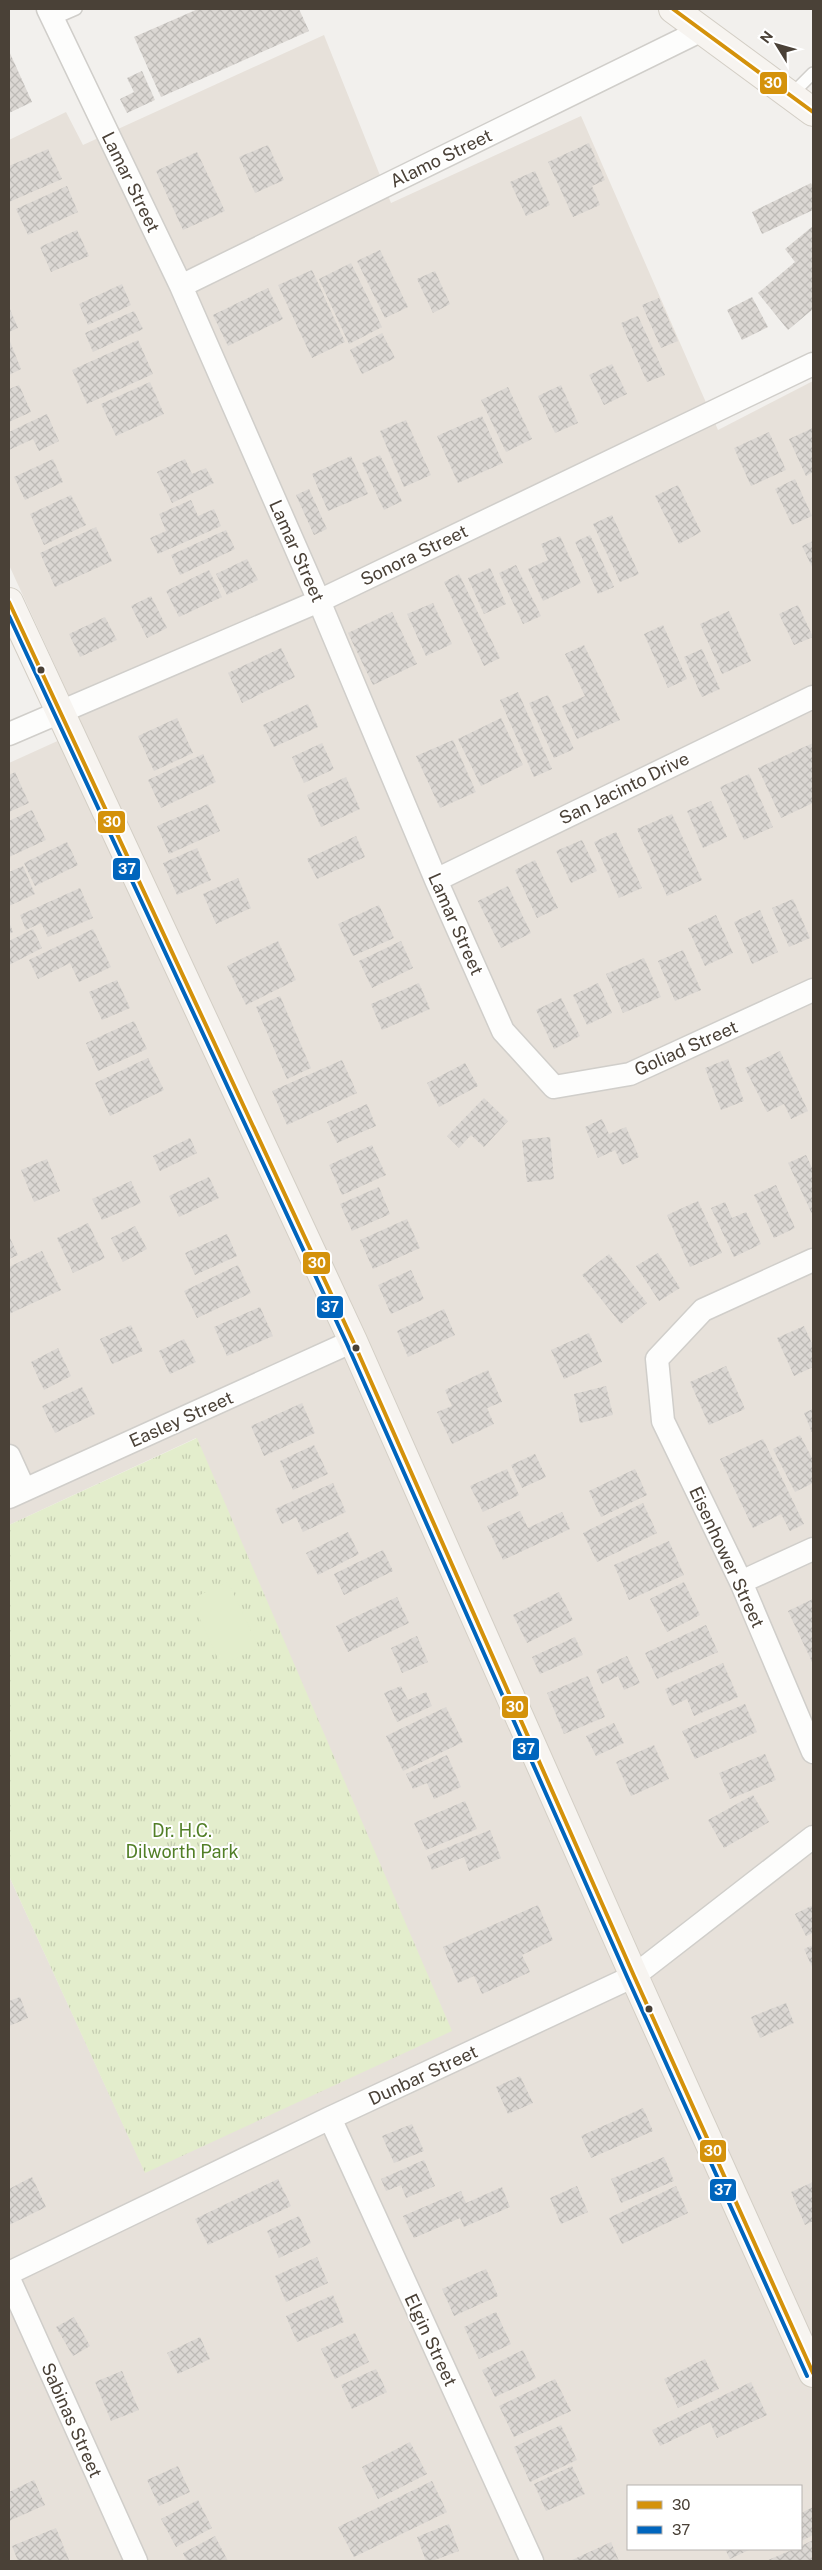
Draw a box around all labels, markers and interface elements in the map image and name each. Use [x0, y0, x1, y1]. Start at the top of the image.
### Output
north arrow [752, 20, 802, 70]
text: N [757, 28, 776, 46]
line badge: 30 [759, 71, 788, 95]
text: 30 [764, 75, 782, 91]
street label: Alamo Street [387, 124, 495, 192]
street label: Lamar Street [98, 128, 164, 236]
street label: Lamar Street [265, 497, 329, 605]
street label: Sonora Street [357, 520, 471, 590]
unlabelled marker [36, 665, 46, 675]
street label: San Jacinto Drive [556, 747, 692, 829]
line badge: 30 [97, 810, 126, 834]
text: 30 [103, 814, 121, 830]
line badge: 37 [112, 857, 141, 881]
text: 37 [118, 861, 136, 877]
street label: Lamar Street [424, 870, 488, 978]
street label: Goliad Street [631, 1016, 741, 1080]
line badge: 30 [302, 1251, 331, 1275]
text: 30 [308, 1255, 326, 1271]
line badge: 37 [316, 1295, 344, 1319]
text: 37 [321, 1299, 339, 1315]
unlabelled marker [351, 1343, 361, 1353]
street label: Easley Street [126, 1387, 236, 1451]
street label: Eisenhower Street [685, 1483, 769, 1631]
line badge: 30 [501, 1695, 529, 1719]
text: 30 [506, 1699, 524, 1715]
line badge: 37 [512, 1737, 540, 1761]
text: 37 [517, 1741, 535, 1757]
park label: Dr. H.C. Dilworth Park [125, 1820, 239, 1862]
unlabelled marker [644, 2004, 654, 2014]
street label: Dunbar Street [365, 2041, 481, 2109]
line badge: 30 [699, 2139, 727, 2163]
text: 30 [704, 2143, 722, 2159]
line badge: 37 [709, 2178, 737, 2202]
text: 37 [714, 2182, 732, 2198]
street label: Elgin Street [400, 2290, 462, 2390]
street label: Sabinas Street [37, 2359, 107, 2481]
legend [627, 2485, 802, 2550]
text: 30 [672, 2496, 691, 2513]
text: 37 [672, 2521, 690, 2538]

